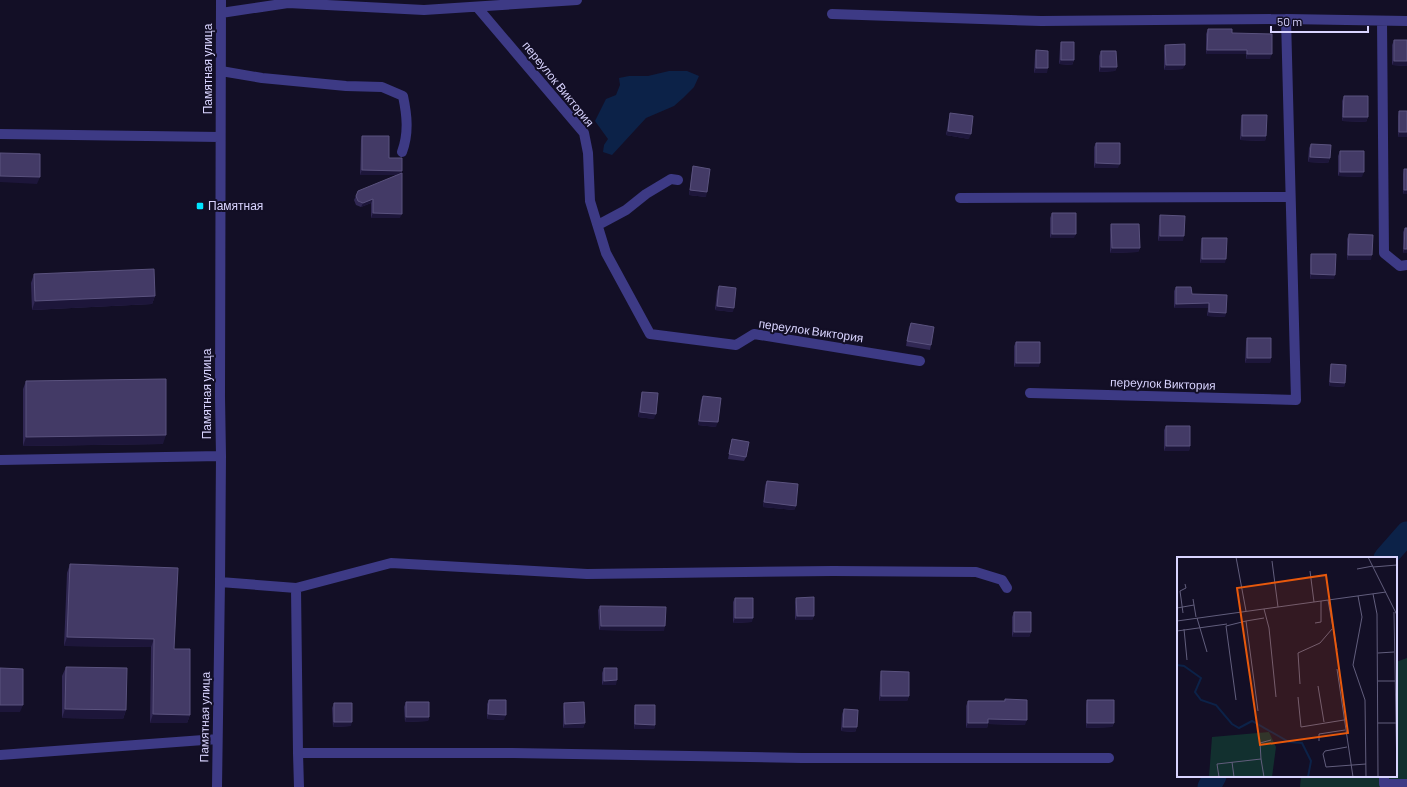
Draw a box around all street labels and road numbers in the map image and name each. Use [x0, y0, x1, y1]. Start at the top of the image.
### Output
street label: Памятная улица [200, 23, 215, 114]
street label: переулок Виктория [519, 38, 597, 129]
street label: переулок Виктория [758, 316, 864, 345]
street label: Памятная улица [199, 348, 214, 439]
street label: переулок Виктория [1110, 374, 1216, 393]
street label: Памятная улица [196, 671, 213, 762]

